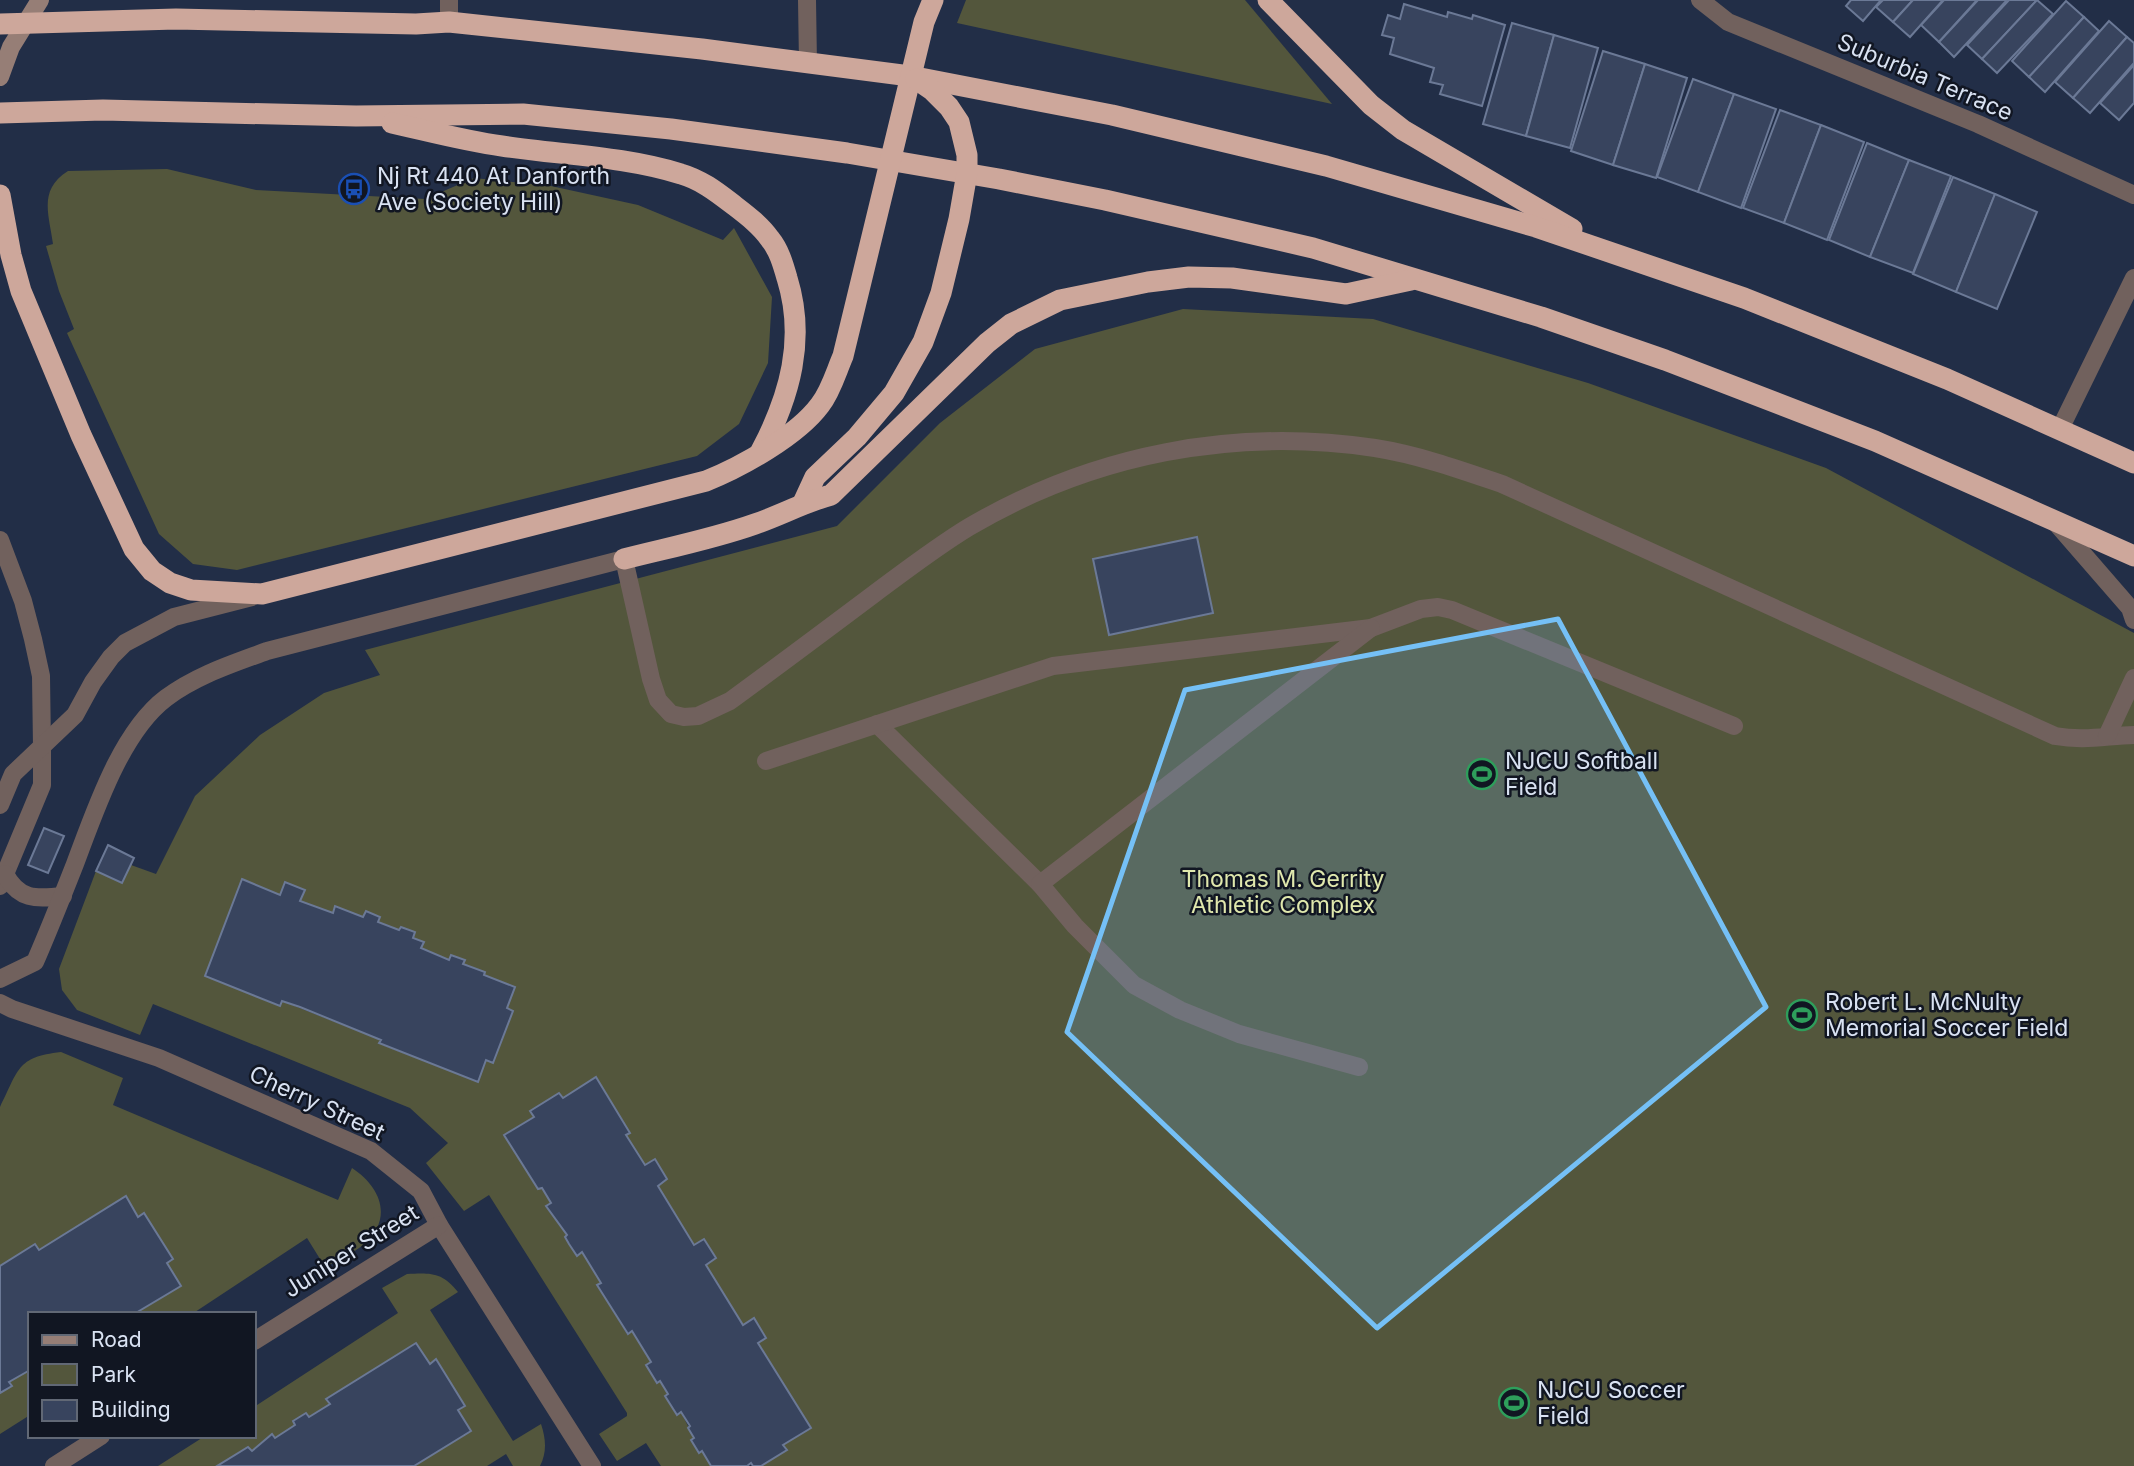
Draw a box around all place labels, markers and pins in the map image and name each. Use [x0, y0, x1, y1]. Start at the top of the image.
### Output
place label: Nj Rt 440 At Danforth Ave (Society Hill) [377, 162, 610, 216]
bus stop icon: Nj Rt 440 At Danforth Ave (Society Hill) [337, 172, 371, 206]
place label: NJCU Softball Field [1505, 747, 1658, 801]
sports icon: NJCU Softball Field [1465, 757, 1499, 791]
place label: Robert L. McNulty Memorial Soccer Field [1825, 988, 2068, 1042]
sports icon: Robert L. McNulty Memorial Soccer Field [1785, 998, 1819, 1032]
place label: NJCU Soccer Field [1537, 1376, 1685, 1430]
sports icon: NJCU Soccer Field [1497, 1386, 1531, 1420]

